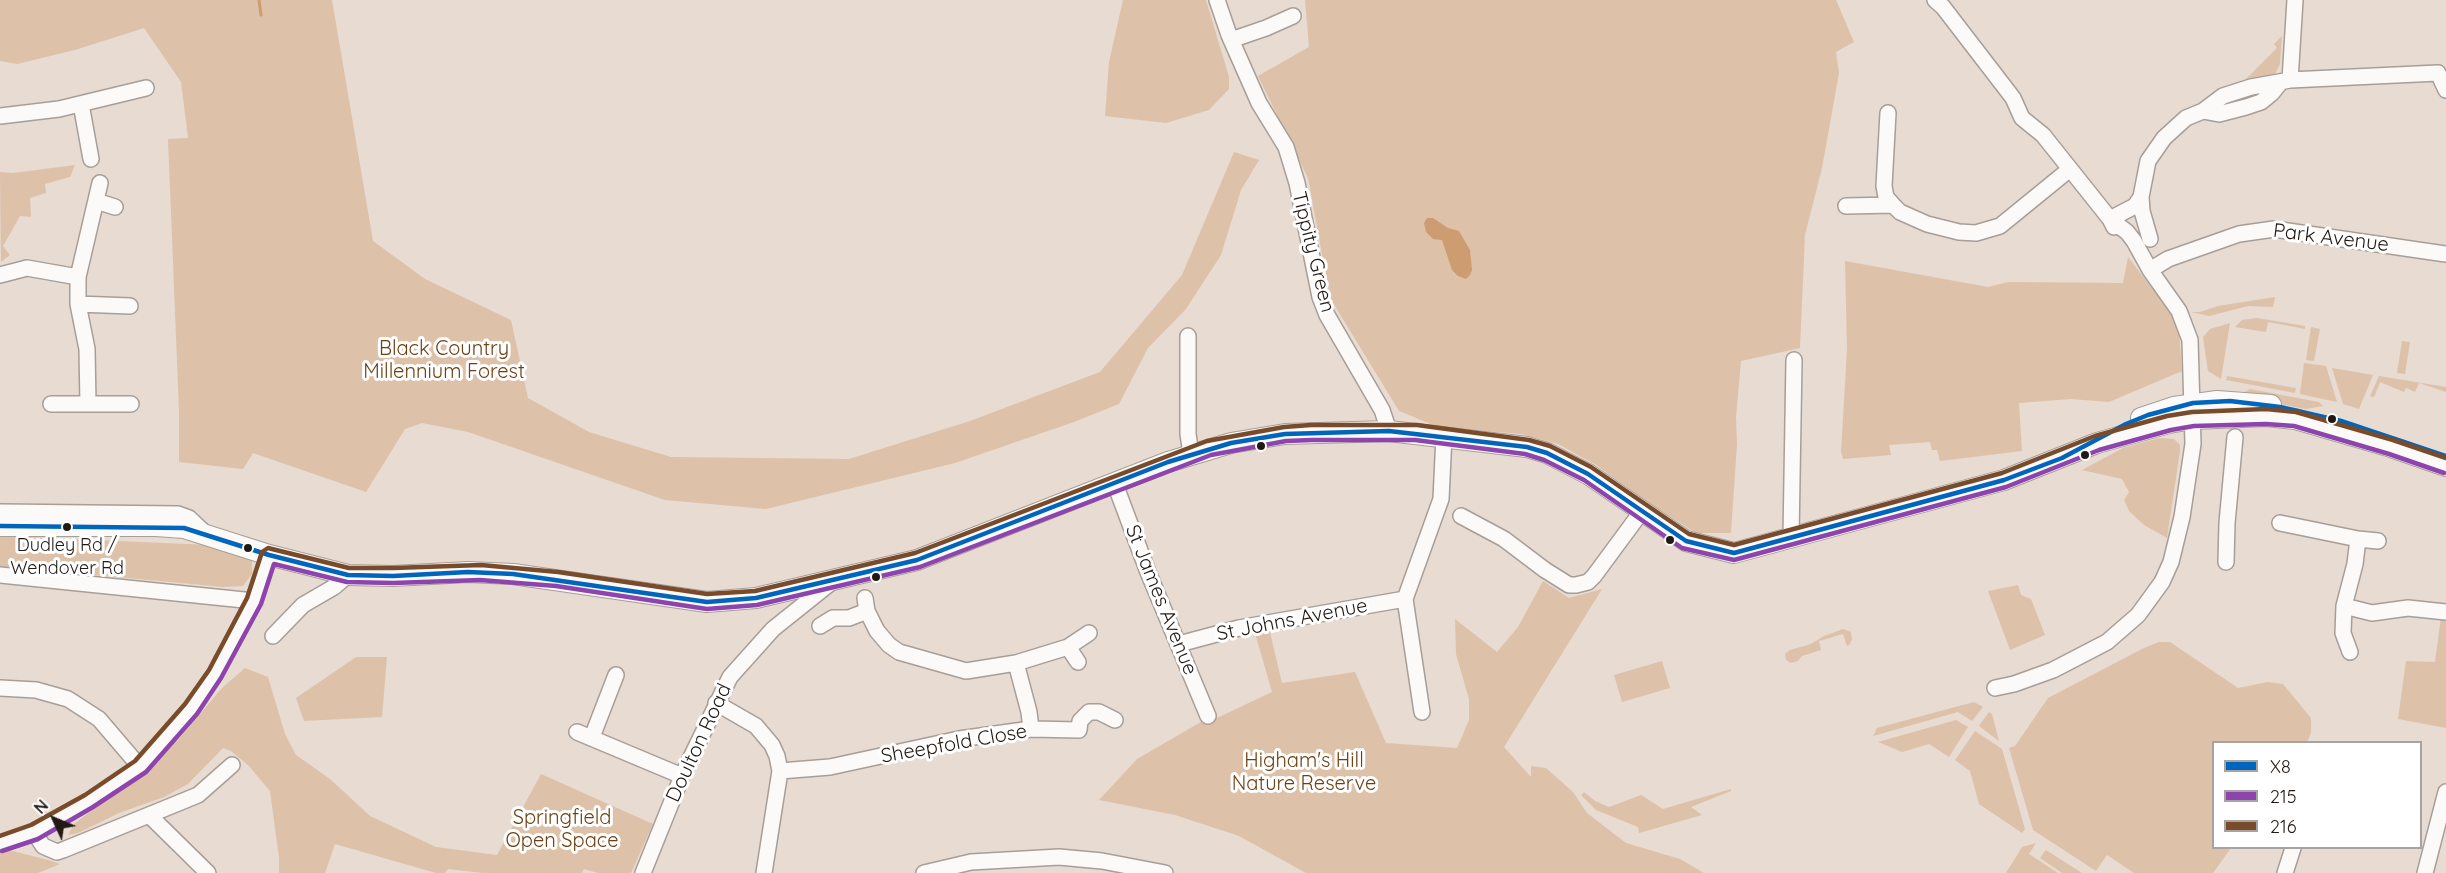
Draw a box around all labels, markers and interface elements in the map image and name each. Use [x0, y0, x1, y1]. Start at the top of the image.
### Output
street label: Tippity Green [1286, 189, 1340, 315]
street label: Park Avenue [2272, 219, 2390, 257]
park label: Black Country Millennium Forest [363, 337, 525, 384]
unlabelled marker [2326, 413, 2338, 425]
unlabelled marker [1255, 440, 1267, 452]
unlabelled marker [2079, 449, 2091, 461]
marker: Dudley Rd / Wendover Rd [61, 521, 73, 533]
street label: St James Avenue [1120, 521, 1202, 679]
unlabelled marker [1664, 534, 1676, 546]
place label: Dudley Rd / Wendover Rd [10, 535, 124, 578]
unlabelled marker [242, 542, 254, 554]
unlabelled marker [870, 571, 882, 583]
street label: St Johns Avenue [1215, 594, 1369, 646]
street label: Doulton Road [661, 680, 737, 806]
street label: Sheepfold Close [879, 719, 1029, 769]
legend [2212, 741, 2422, 849]
park label: Higham's Hill Nature Reserve [1232, 749, 1376, 796]
text: X8 [2270, 755, 2291, 778]
text: 215 [2270, 785, 2296, 808]
north arrow [24, 789, 84, 849]
text: N [30, 795, 52, 818]
park label: Springfield Open Space [506, 806, 618, 853]
text: 216 [2270, 815, 2296, 838]

